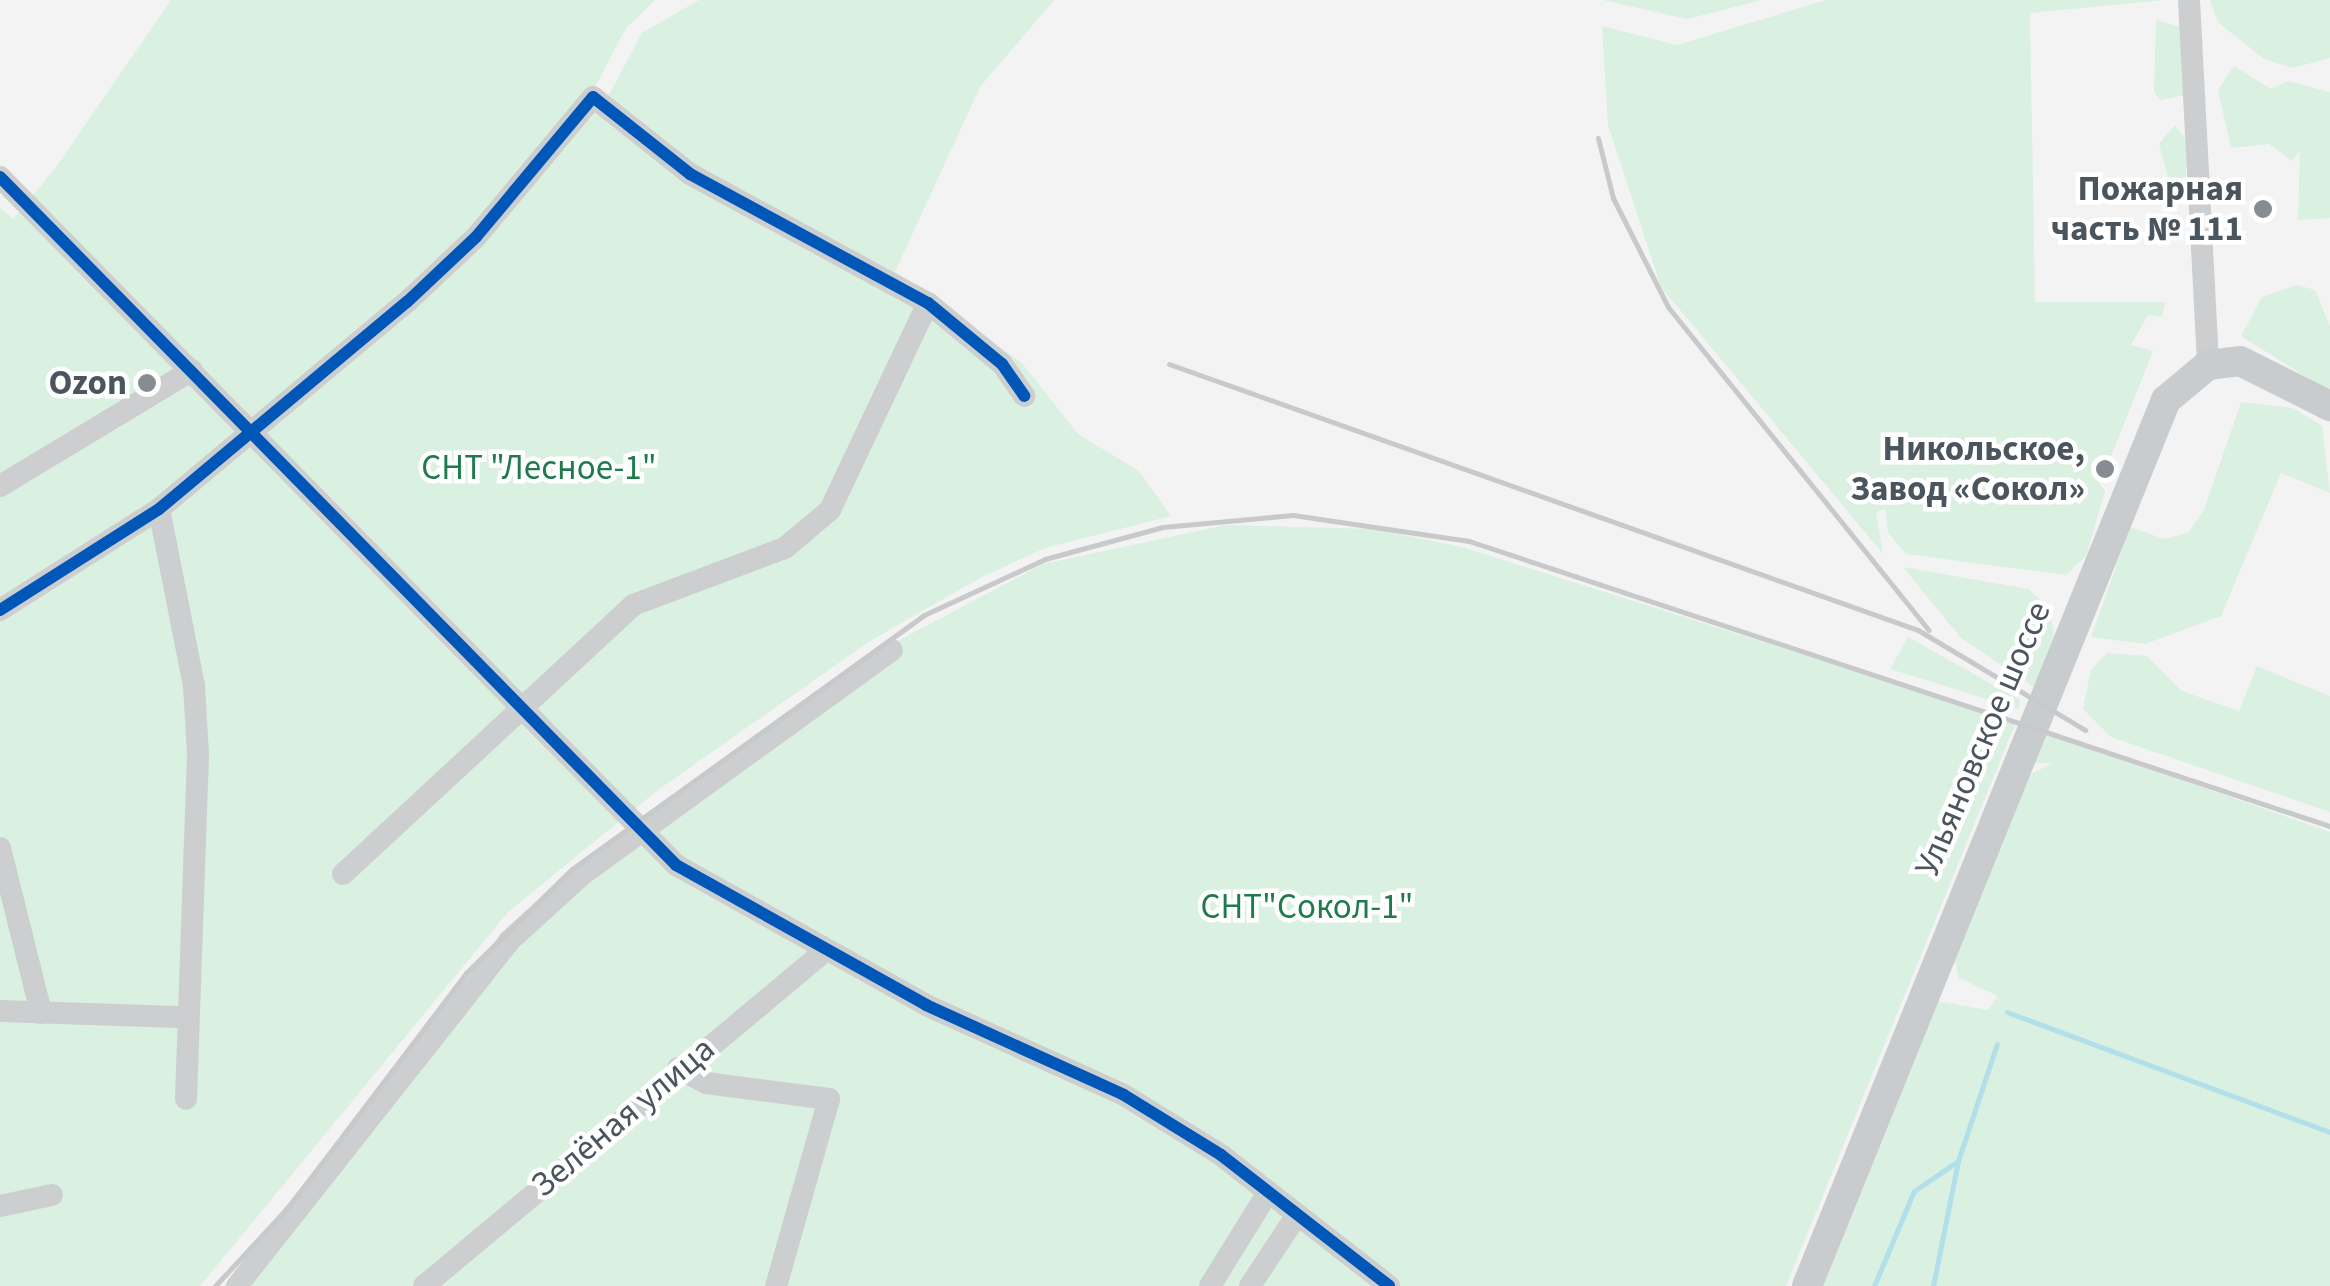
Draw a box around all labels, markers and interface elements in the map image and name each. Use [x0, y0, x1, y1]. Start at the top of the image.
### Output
place label: Пожарная часть № 111 [2051, 168, 2243, 250]
marker: Пожарная часть № 111 [2252, 198, 2274, 220]
place label: Ozon [48, 362, 127, 404]
marker: Ozon [136, 372, 158, 394]
place label: Никольское, Завод «Сокол» [1851, 428, 2085, 510]
park label: СНТ "Лесное-1" [421, 447, 657, 489]
marker: Никольское, Завод «Сокол» [2094, 458, 2116, 480]
street label: Ульяновское шоссе [1906, 595, 2060, 883]
park label: СНТ"Сокол-1" [1201, 886, 1413, 928]
street label: Зелёная улица [523, 1028, 723, 1206]

